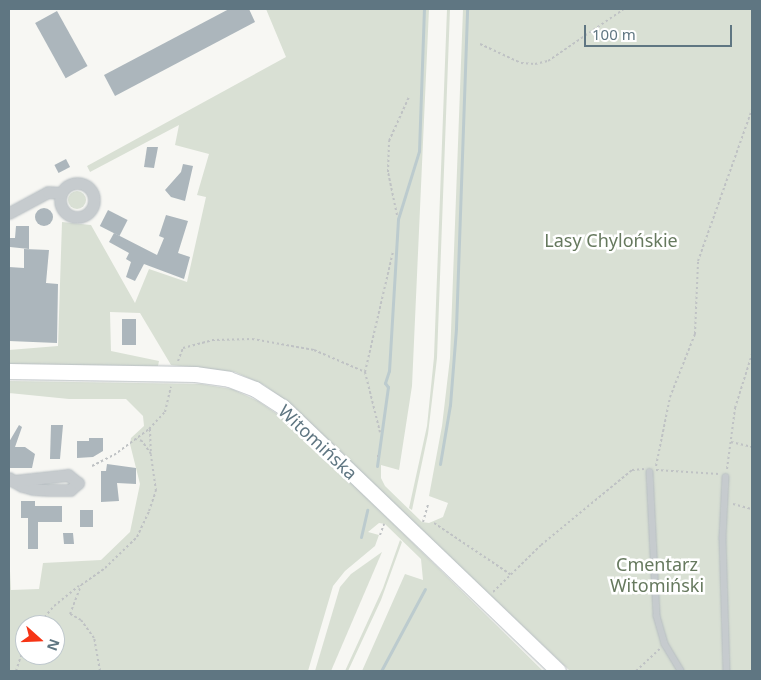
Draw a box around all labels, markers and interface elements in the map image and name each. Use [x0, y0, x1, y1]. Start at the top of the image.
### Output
scale bar [586, 15, 734, 47]
text: 100 m [592, 24, 636, 44]
park label: Lasy Chylońskie [544, 229, 678, 251]
street label: Witomińska [274, 400, 362, 484]
park label: Cmentarz Witomiński [610, 554, 704, 596]
north arrow [15, 615, 65, 665]
text: N [43, 636, 65, 654]

